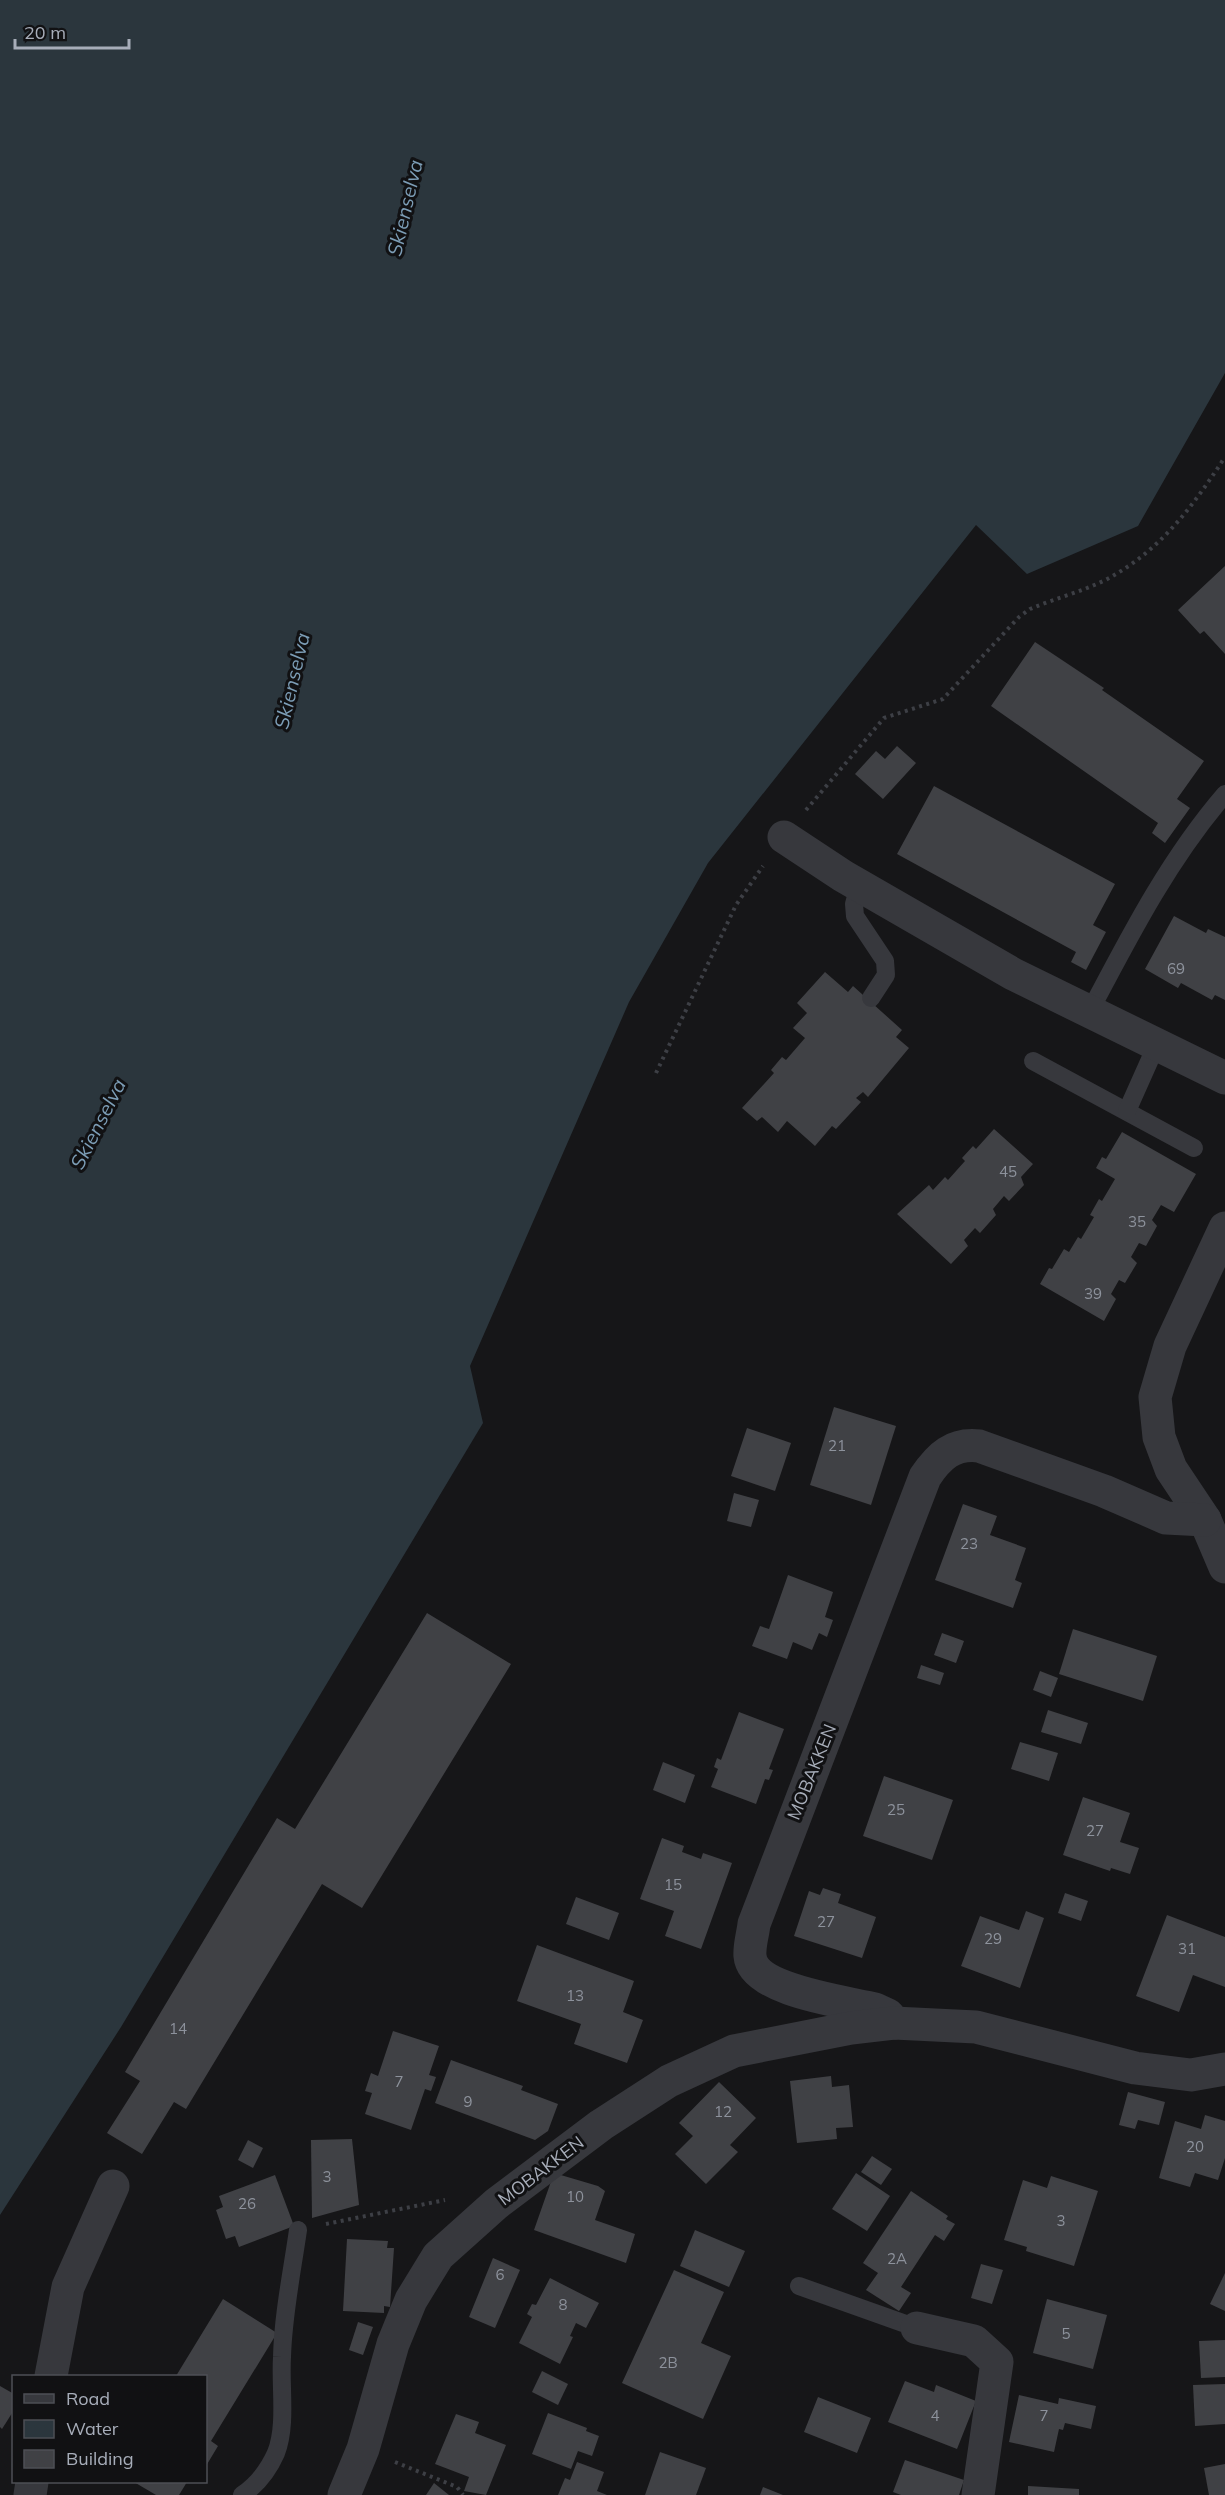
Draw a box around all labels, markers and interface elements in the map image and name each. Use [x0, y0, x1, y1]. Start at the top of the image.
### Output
scale bar [15, 12, 129, 50]
text: 20 m [24, 21, 66, 44]
water label: Skienselva [381, 157, 428, 258]
water label: Skienselva [268, 630, 315, 731]
house number: 69 [1167, 959, 1185, 978]
water label: Skienselva [64, 1074, 131, 1173]
house number: 45 [999, 1162, 1017, 1181]
house number: 35 [1128, 1212, 1146, 1231]
house number: 39 [1084, 1284, 1102, 1303]
house number: 21 [828, 1436, 846, 1455]
house number: 23 [960, 1534, 978, 1553]
street label: MOBAKKEN [782, 1720, 841, 1823]
house number: 25 [887, 1800, 905, 1819]
house number: 27 [1086, 1821, 1104, 1840]
house number: 15 [664, 1875, 682, 1894]
house number: 27 [817, 1912, 835, 1931]
house number: 29 [984, 1929, 1002, 1948]
house number: 31 [1178, 1939, 1196, 1958]
house number: 13 [566, 1986, 584, 2005]
house number: 14 [169, 2019, 187, 2038]
house number: 7 [394, 2072, 404, 2091]
house number: 9 [463, 2092, 473, 2111]
house number: 12 [714, 2102, 732, 2121]
street label: MOBAKKEN [493, 2131, 588, 2210]
house number: 20 [1186, 2137, 1204, 2156]
house number: 3 [322, 2167, 332, 2186]
house number: 10 [566, 2187, 584, 2206]
house number: 26 [238, 2194, 256, 2213]
house number: 3 [1056, 2211, 1066, 2230]
house number: 2A [887, 2249, 907, 2268]
house number: 6 [495, 2265, 505, 2284]
house number: 8 [558, 2295, 568, 2314]
house number: 5 [1061, 2324, 1071, 2343]
house number: 2B [658, 2353, 678, 2372]
legend [12, 2375, 207, 2483]
text: Road [66, 2387, 110, 2410]
house number: 4 [930, 2406, 940, 2425]
house number: 7 [1039, 2406, 1049, 2425]
text: Water [66, 2417, 119, 2440]
text: Building [66, 2447, 134, 2470]

